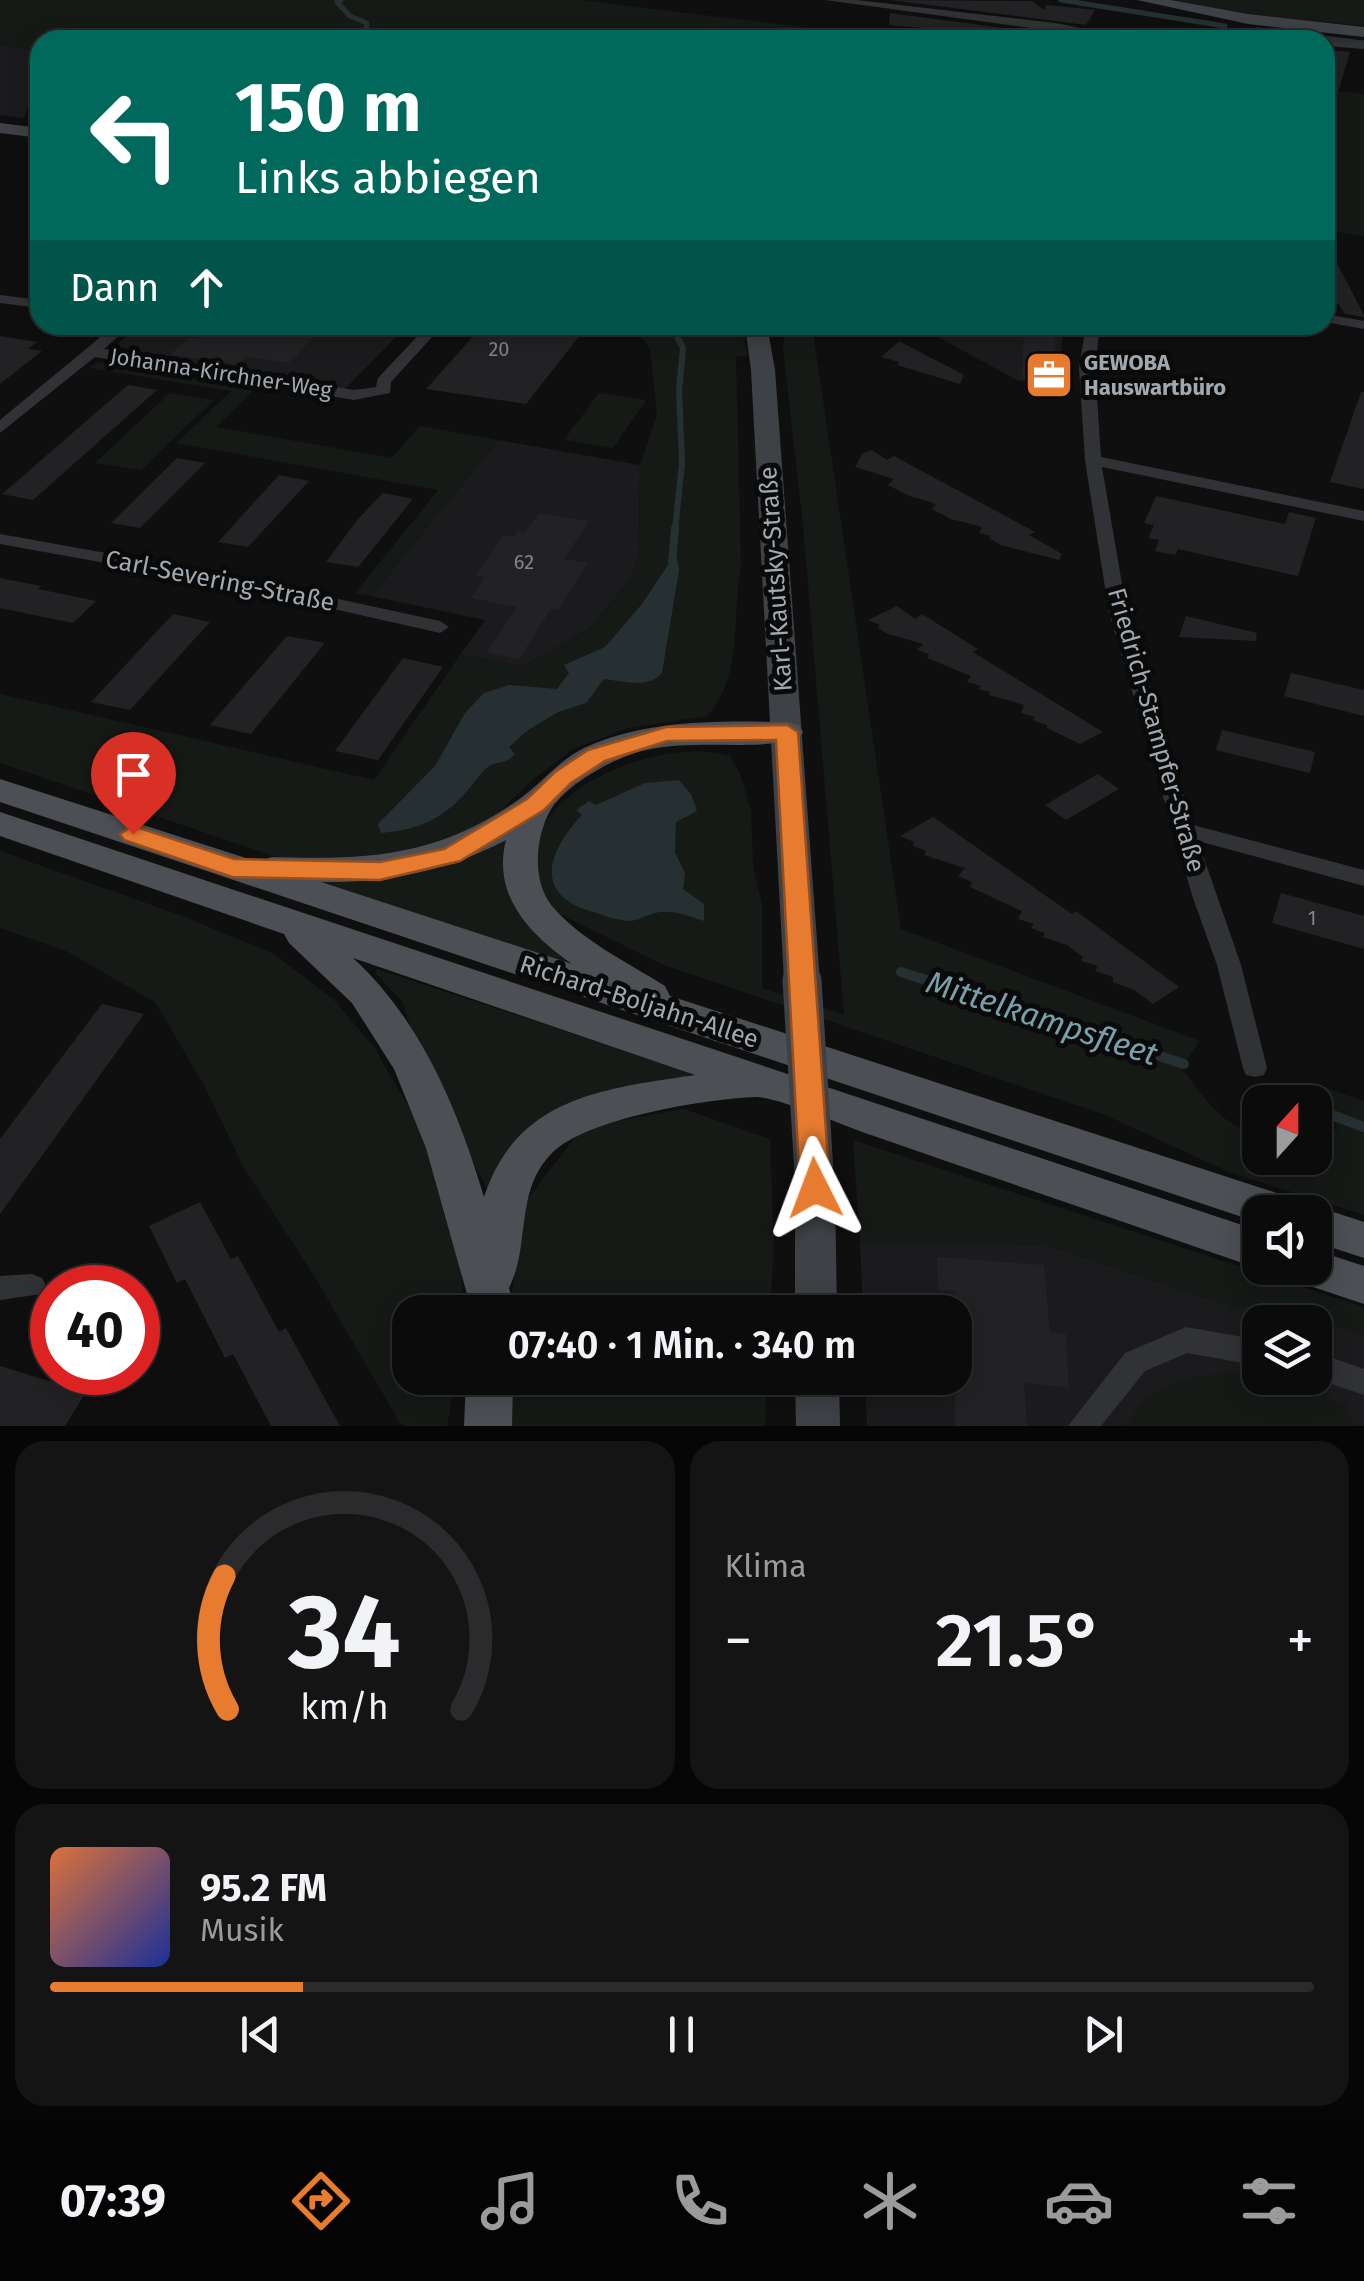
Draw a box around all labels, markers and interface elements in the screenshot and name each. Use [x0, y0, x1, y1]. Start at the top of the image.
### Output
text: 150 m [235, 66, 422, 150]
icon: left [70, 70, 200, 200]
text: Links abbiegen [235, 151, 541, 205]
icon: ahead [179, 260, 234, 315]
text: Dann [70, 265, 159, 311]
house number: 20 [488, 337, 510, 361]
street label: Johanna-Kirchner-Weg [108, 342, 334, 404]
office icon: GEWOBA Hauswartbüro [1023, 349, 1075, 401]
place label: GEWOBA Hauswartbüro [1084, 349, 1226, 401]
street label: Karl-Kautsky-Straße [753, 465, 799, 693]
street label: Carl-Severing-Straße [103, 544, 337, 618]
house number: 62 [514, 550, 534, 574]
street label: Friedrich-Stampfer-Straße [1101, 584, 1211, 876]
pin [91, 732, 176, 835]
icon: arrive [106, 747, 161, 802]
house number: 1 [1308, 906, 1316, 930]
street label: Richard-Boljahn-Allee [516, 949, 762, 1055]
water label: Mittelkampsfleet [922, 963, 1163, 1073]
north arrow [1242, 1085, 1332, 1175]
map controls [1242, 1085, 1332, 1395]
position arrow [763, 1136, 867, 1240]
button: sound [1242, 1195, 1332, 1285]
speed limit sign: 40 [30, 1265, 160, 1395]
button: layers [1242, 1305, 1332, 1395]
text: 07:40 · 1 Min. · 340 m [508, 1322, 856, 1368]
text: Klima [725, 1547, 807, 1585]
text: 34 [287, 1570, 401, 1695]
text: 21.5° [936, 1596, 1103, 1686]
text: − [725, 1608, 752, 1674]
text: + [1287, 1608, 1314, 1674]
text: km/h [301, 1686, 389, 1728]
text: 95.2 FM [200, 1865, 327, 1911]
text: Musik [200, 1911, 284, 1949]
icon: previous [233, 2007, 288, 2062]
icon: pause [654, 2007, 709, 2062]
icon: next [1076, 2007, 1131, 2062]
icon: directions [286, 2166, 356, 2236]
icon: music [475, 2166, 545, 2236]
icon: phone [665, 2166, 735, 2236]
icon: climate [855, 2166, 925, 2236]
icon: car [1044, 2166, 1114, 2236]
icon: filters [1234, 2166, 1304, 2236]
text: 07:39 [60, 2174, 166, 2228]

